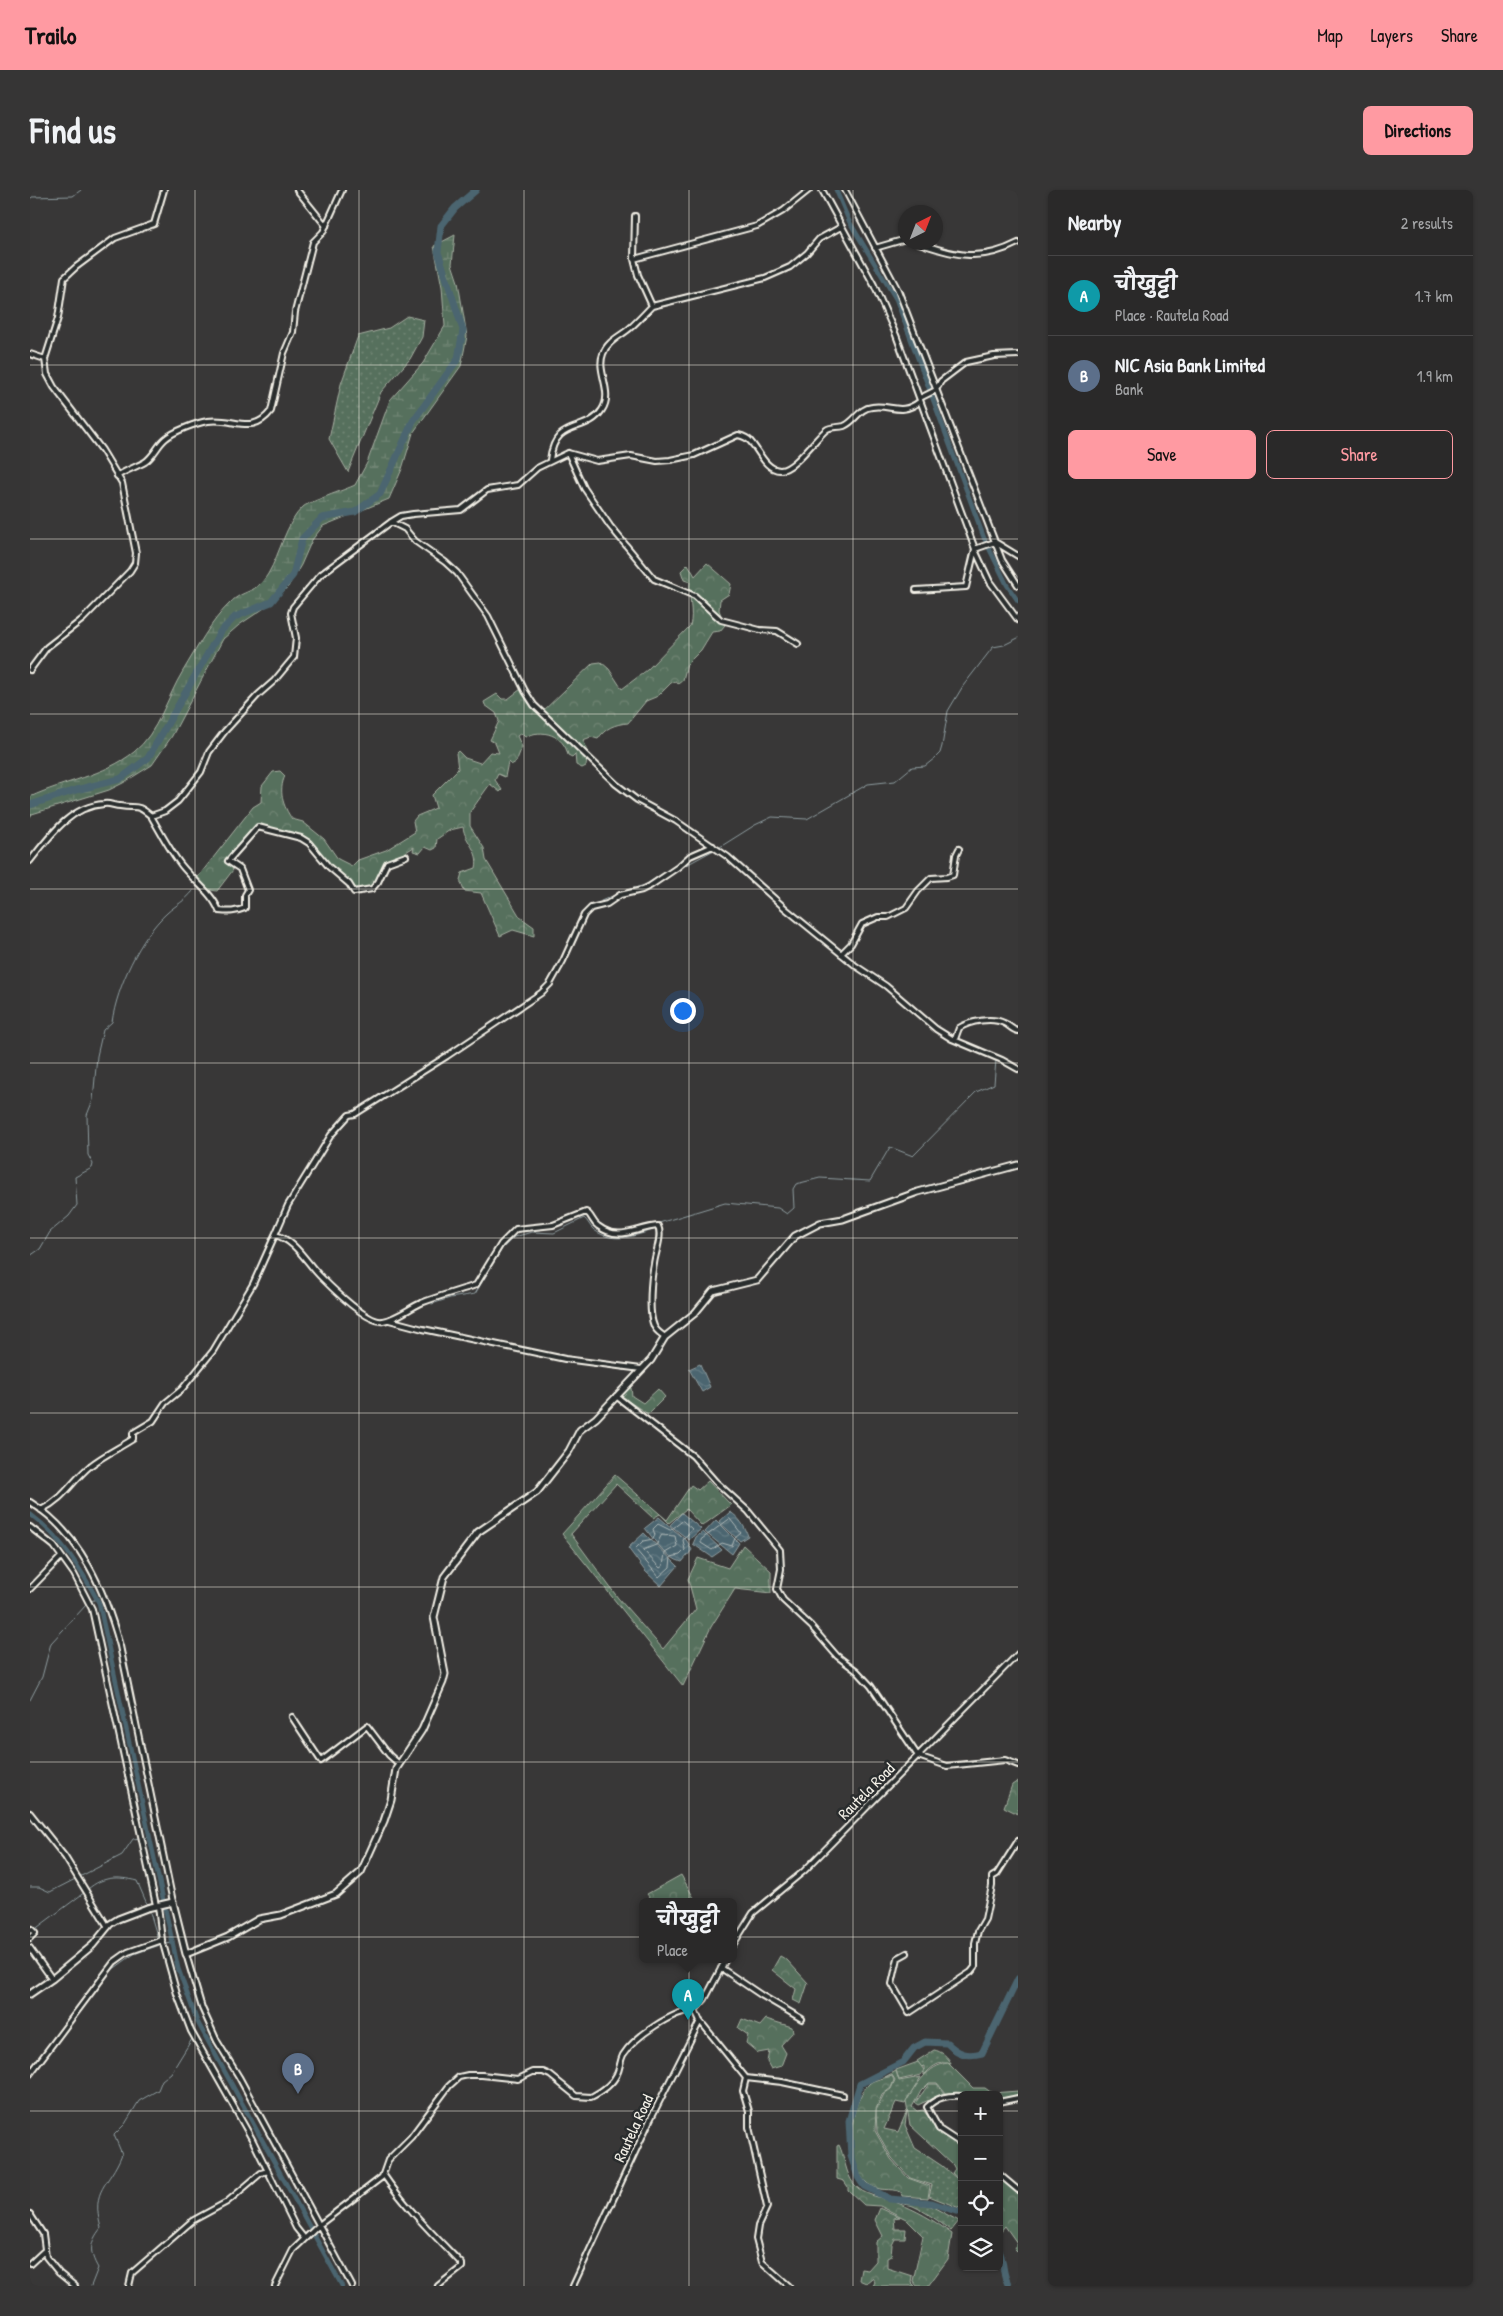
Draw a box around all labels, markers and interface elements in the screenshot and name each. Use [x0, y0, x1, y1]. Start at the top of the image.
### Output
text: Trailo [25, 19, 76, 51]
text: Map [1317, 23, 1343, 48]
text: Layers [1371, 23, 1413, 48]
text: Share [1441, 23, 1478, 48]
button: Directions [1363, 106, 1473, 155]
text: Find us [30, 107, 116, 154]
north arrow [898, 205, 943, 250]
text: Nearby [1068, 208, 1121, 237]
text: 2 results [1401, 212, 1453, 234]
text: चौखुट्टी [1115, 270, 1177, 296]
text: A [1080, 285, 1088, 307]
text: 1.7 km [1415, 285, 1453, 307]
text: Place · Rautela Road [1115, 304, 1229, 326]
text: NIC Asia Bank Limited [1115, 352, 1265, 378]
text: B [1080, 365, 1088, 387]
text: 1.9 km [1417, 365, 1453, 387]
text: Bank [1115, 378, 1143, 400]
button: Save [1068, 430, 1256, 479]
button: Share [1266, 430, 1453, 479]
your location [670, 998, 696, 1024]
street label: Rautela Road [833, 1758, 899, 1824]
popup [639, 1898, 737, 1963]
text: चौखुट्टी [657, 1905, 719, 1931]
text: Place [657, 1939, 688, 1961]
pin: A [672, 1979, 704, 2020]
pin: B [282, 2053, 314, 2094]
street label: Rautela Road [608, 2091, 658, 2165]
map controls [958, 2091, 1003, 2271]
button: + [958, 2091, 1003, 2136]
button: − [958, 2136, 1003, 2181]
button: locate [958, 2181, 1003, 2226]
button: layers [958, 2226, 1003, 2271]

